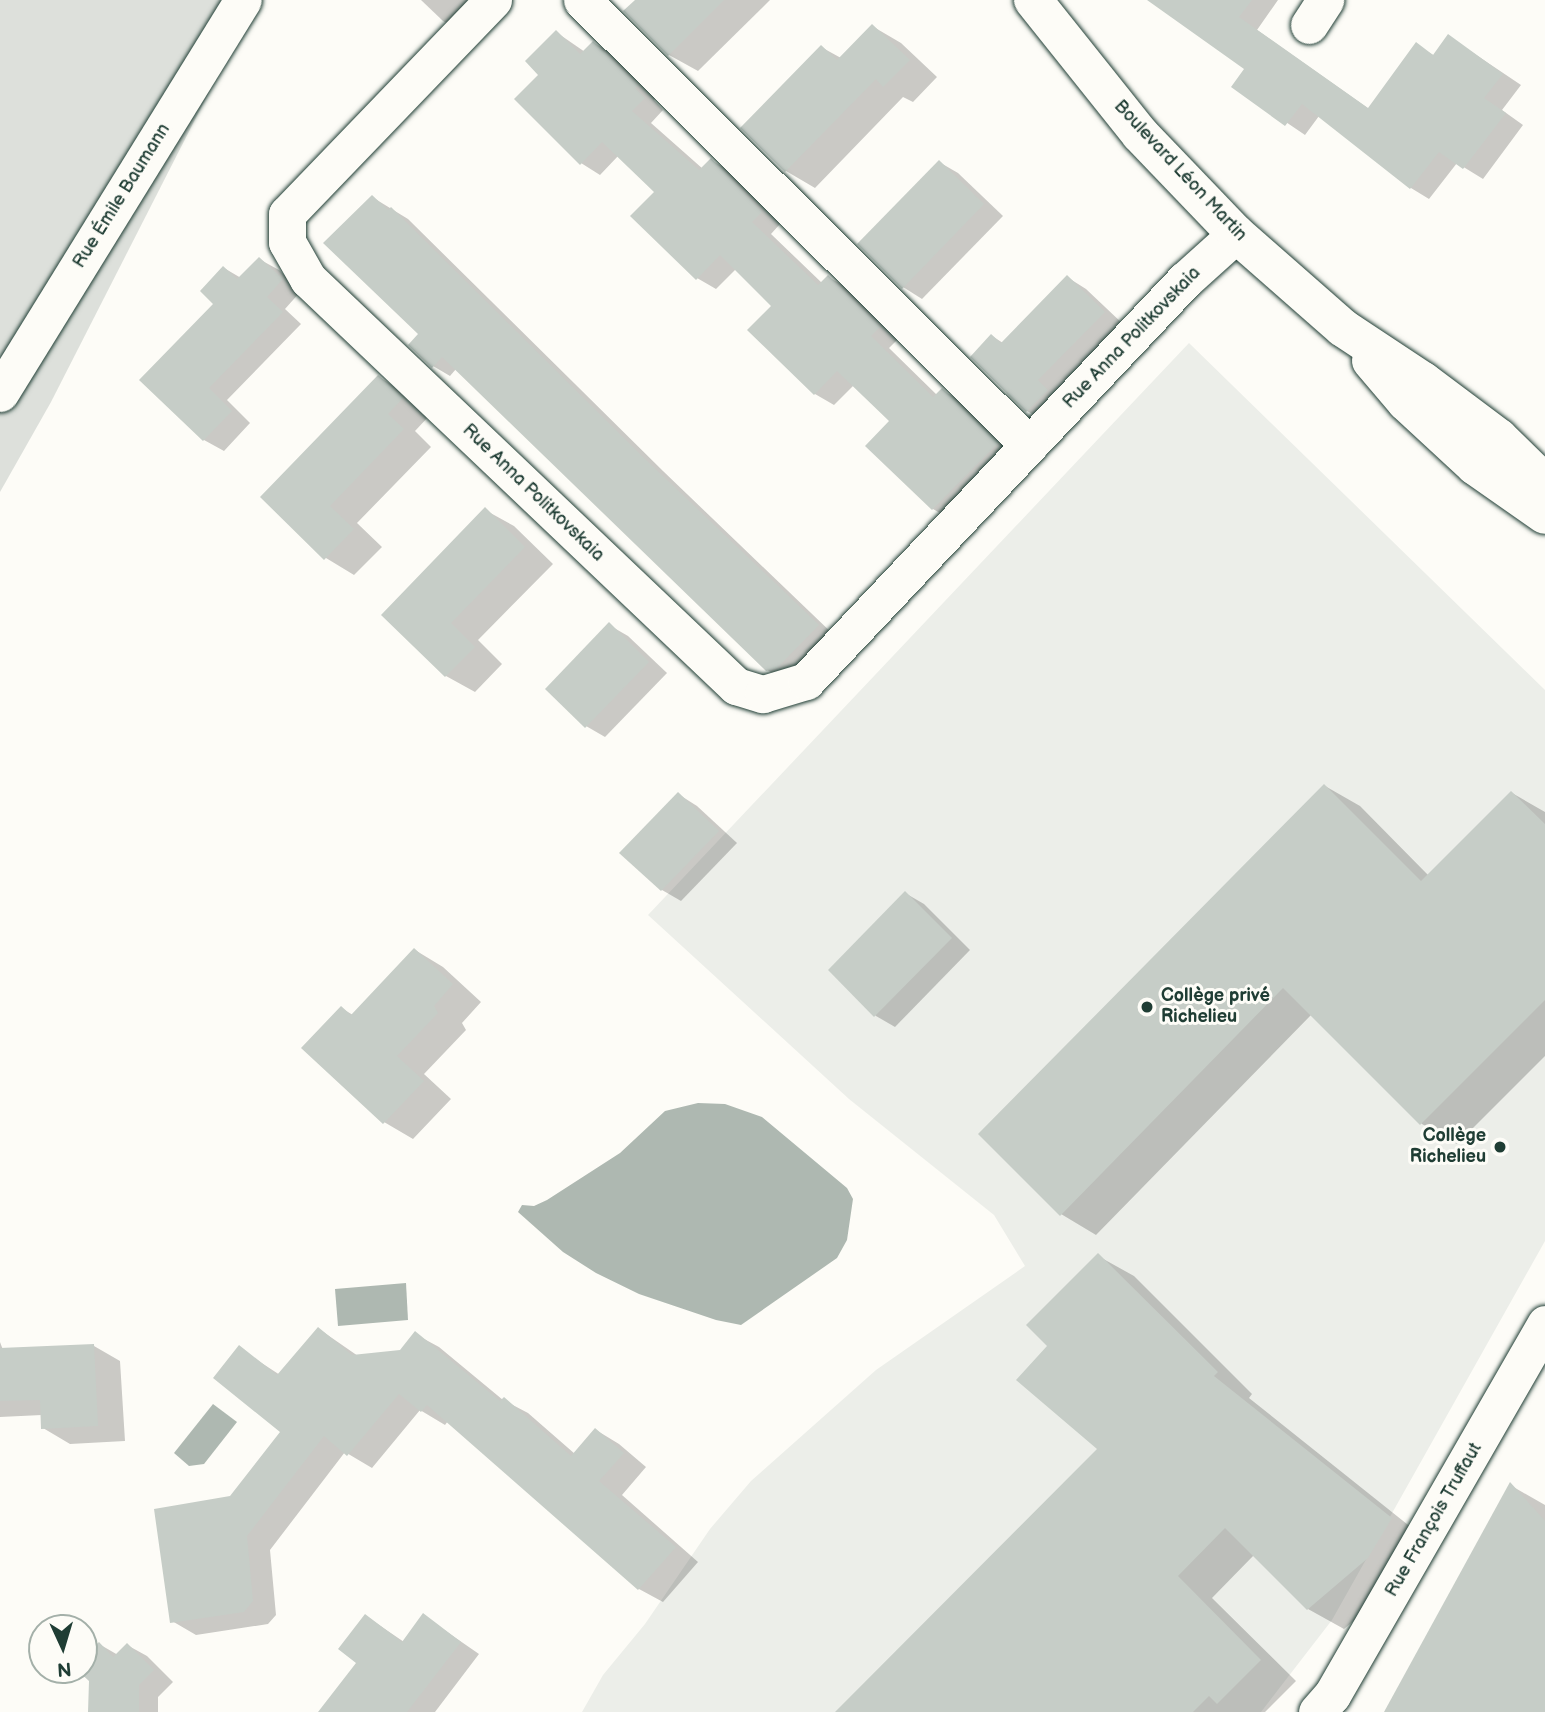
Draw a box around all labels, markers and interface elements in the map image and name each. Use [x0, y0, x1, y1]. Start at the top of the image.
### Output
street label: Boulevard Léon Martin [1109, 96, 1251, 246]
street label: Rue Émile Baumann [69, 120, 175, 272]
street label: Rue Anna Politkovskaia [1059, 263, 1205, 413]
street label: Rue Anna Politkovskaia [458, 420, 608, 566]
place label: Collège privé Richelieu [1161, 986, 1270, 1028]
marker: Collège privé Richelieu [1139, 999, 1155, 1015]
place label: Collège Richelieu [1410, 1126, 1486, 1168]
marker: Collège Richelieu [1492, 1139, 1508, 1155]
street label: Rue François Truffaut [1381, 1439, 1487, 1601]
north arrow [28, 1614, 98, 1684]
text: N [56, 1656, 72, 1680]

